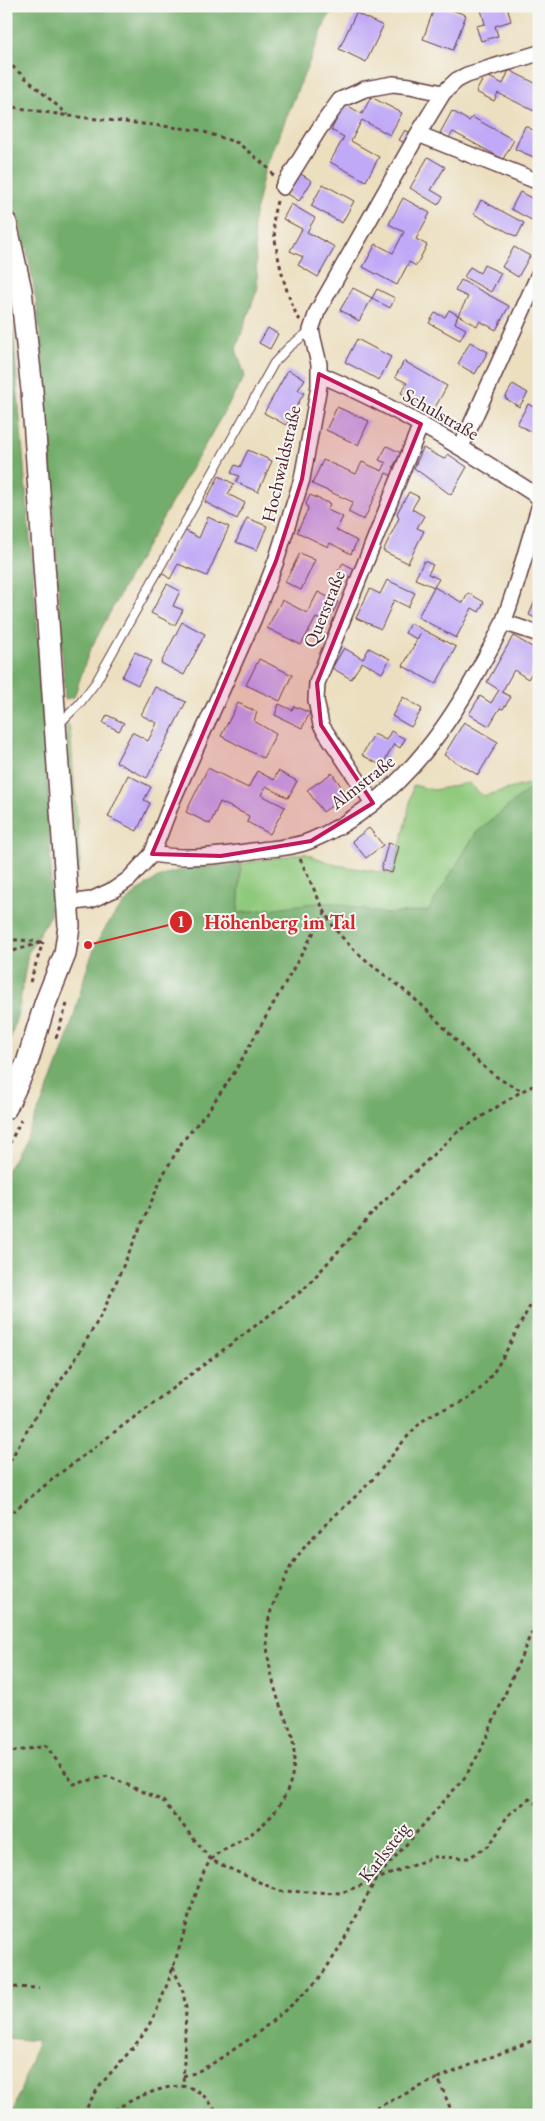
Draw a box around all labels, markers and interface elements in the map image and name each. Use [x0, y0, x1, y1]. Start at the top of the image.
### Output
street label: Schulstraße [398, 382, 484, 446]
street label: Hochwaldstraße [255, 403, 307, 525]
street label: Querstraße [297, 567, 351, 651]
street label: Almstraße [324, 749, 399, 816]
callout: Höhenberg im Tal [169, 904, 366, 939]
text: Höhenberg im Tal [204, 909, 356, 935]
text: 1 [177, 912, 185, 931]
street label: Karlssteig [353, 1816, 416, 1887]

